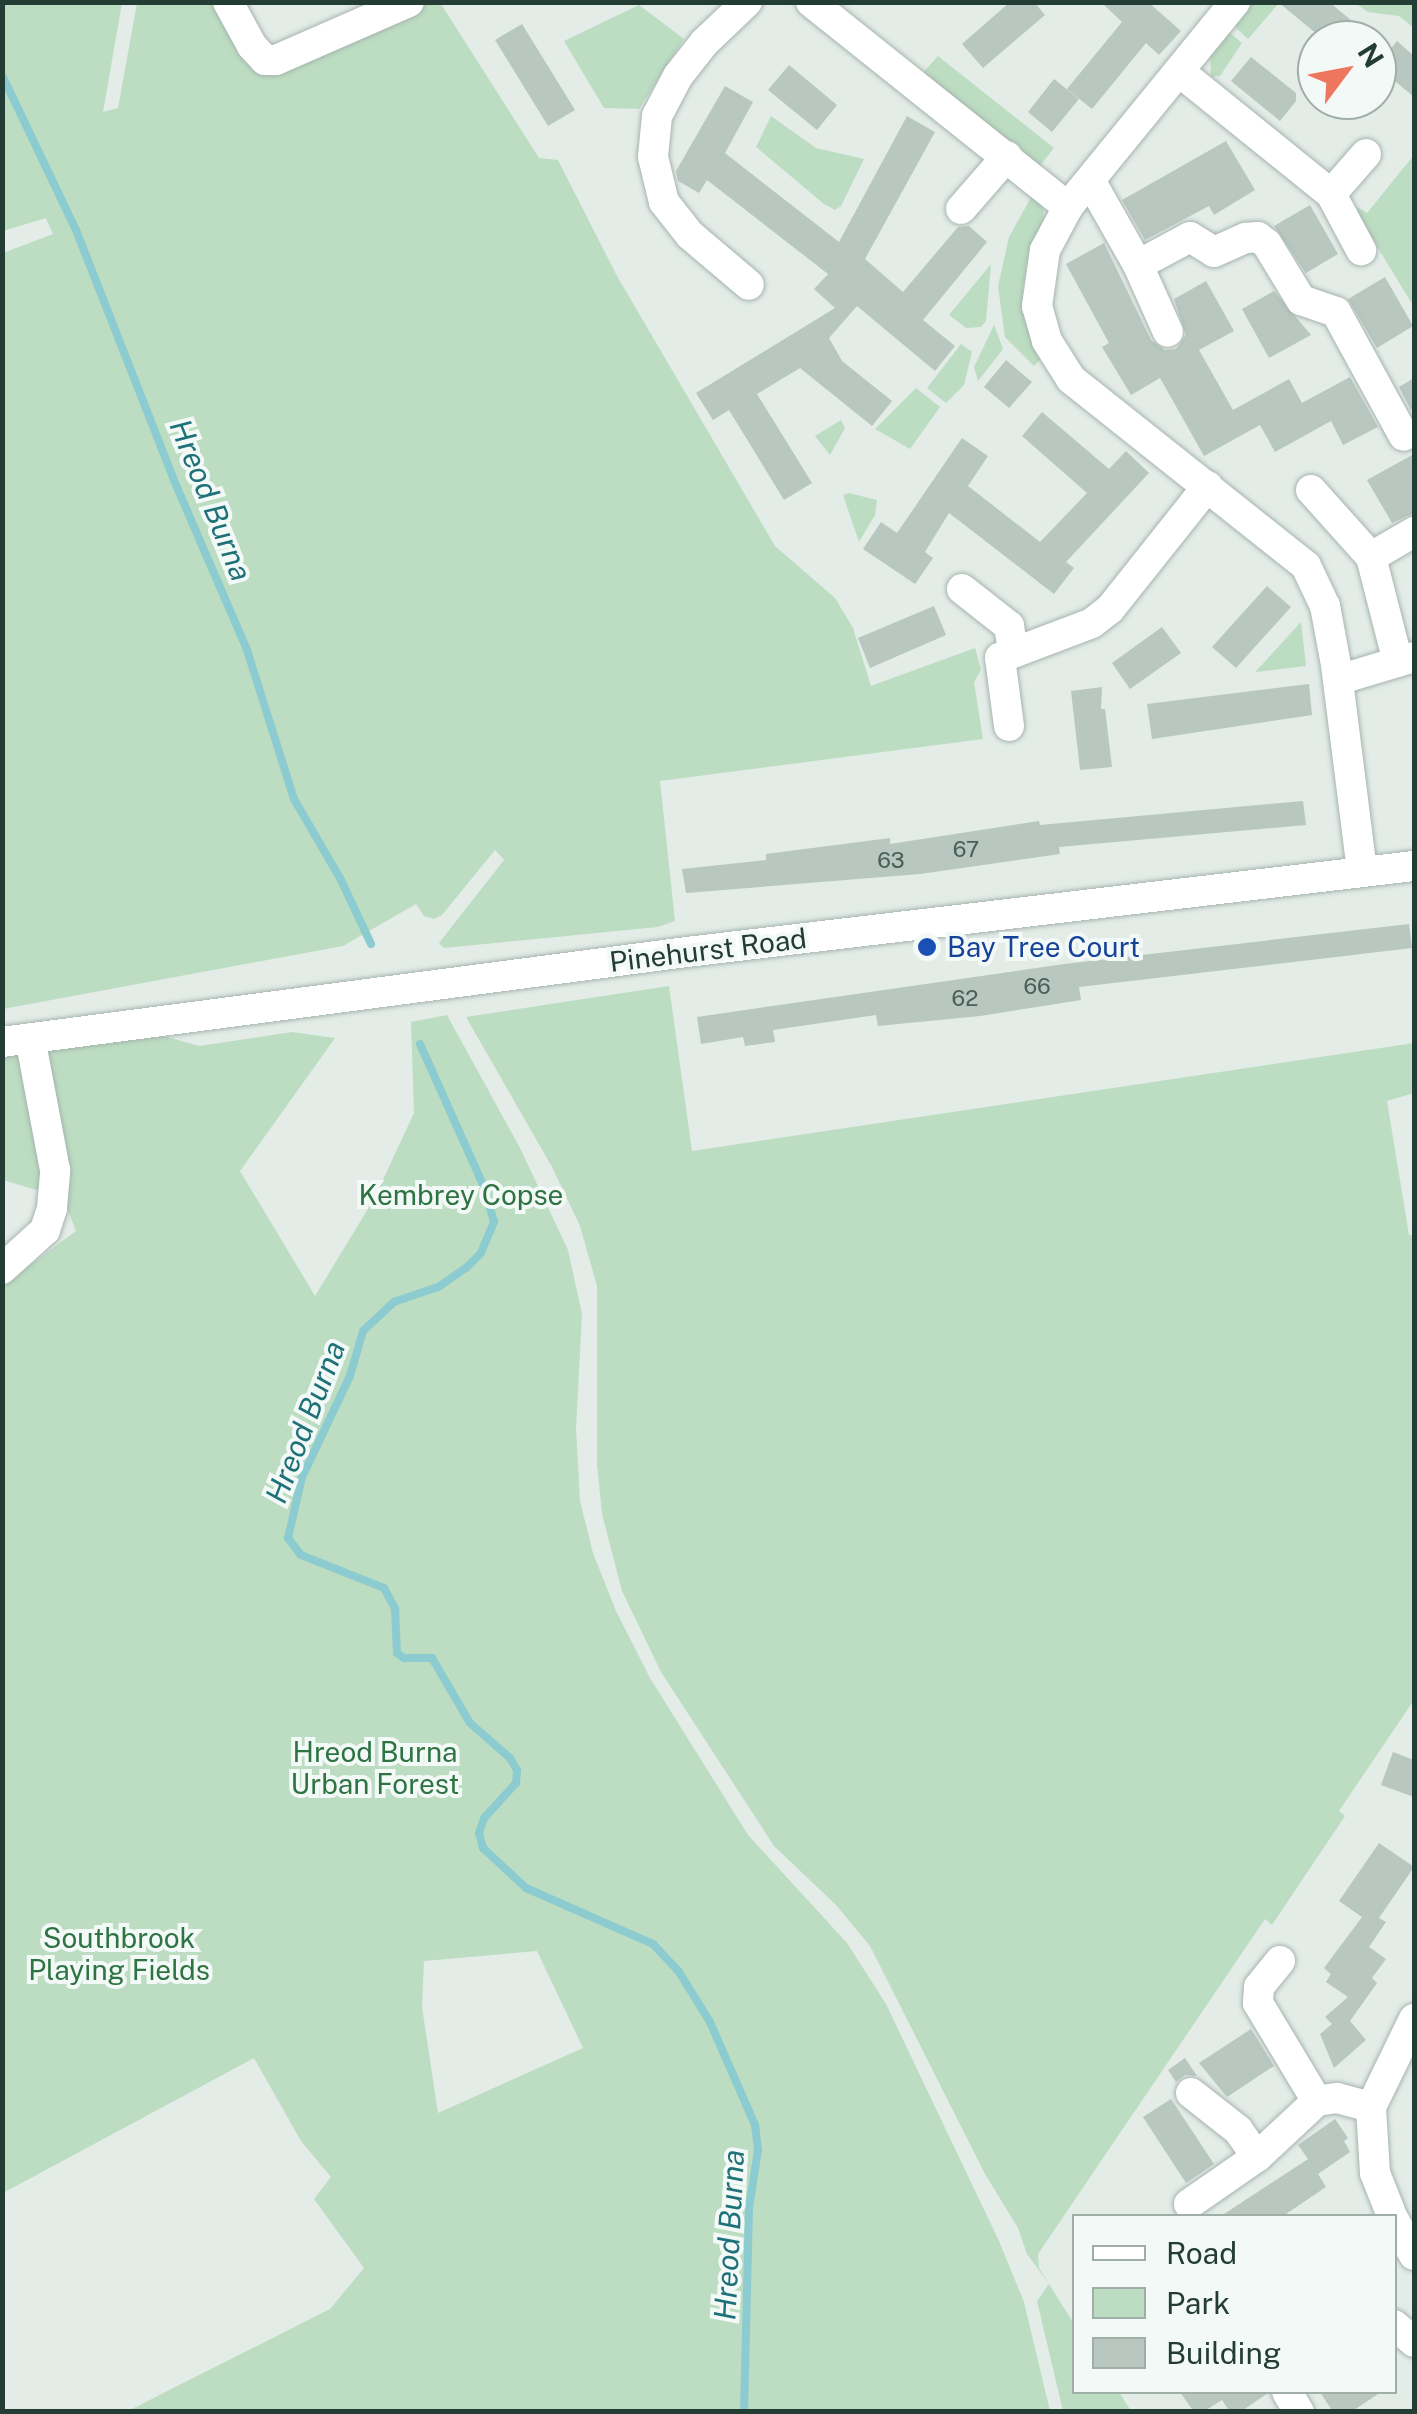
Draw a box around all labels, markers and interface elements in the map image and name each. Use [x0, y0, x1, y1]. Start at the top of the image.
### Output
north arrow [1297, 20, 1397, 120]
text: N [1351, 37, 1391, 73]
water label: Hreod Burna [162, 414, 260, 586]
house number: 67 [953, 837, 979, 863]
house number: 63 [877, 848, 905, 874]
street label: Pinehurst Road [608, 921, 808, 979]
place label: Bay Tree Court [947, 930, 1140, 964]
marker: Bay Tree Court [916, 936, 938, 958]
house number: 66 [1023, 974, 1051, 1000]
house number: 62 [952, 986, 978, 1012]
park label: Kembrey Copse [359, 1178, 563, 1212]
water label: Hreod Burna [258, 1336, 352, 1508]
park label: Hreod Burna Urban Forest [291, 1735, 459, 1801]
park label: Southbrook Playing Fields [28, 1921, 210, 1987]
water label: Hreod Burna [707, 2149, 751, 2321]
legend [1072, 2214, 1397, 2394]
text: Road [1166, 2235, 1237, 2271]
text: Park [1166, 2285, 1230, 2321]
text: Building [1166, 2335, 1281, 2371]

